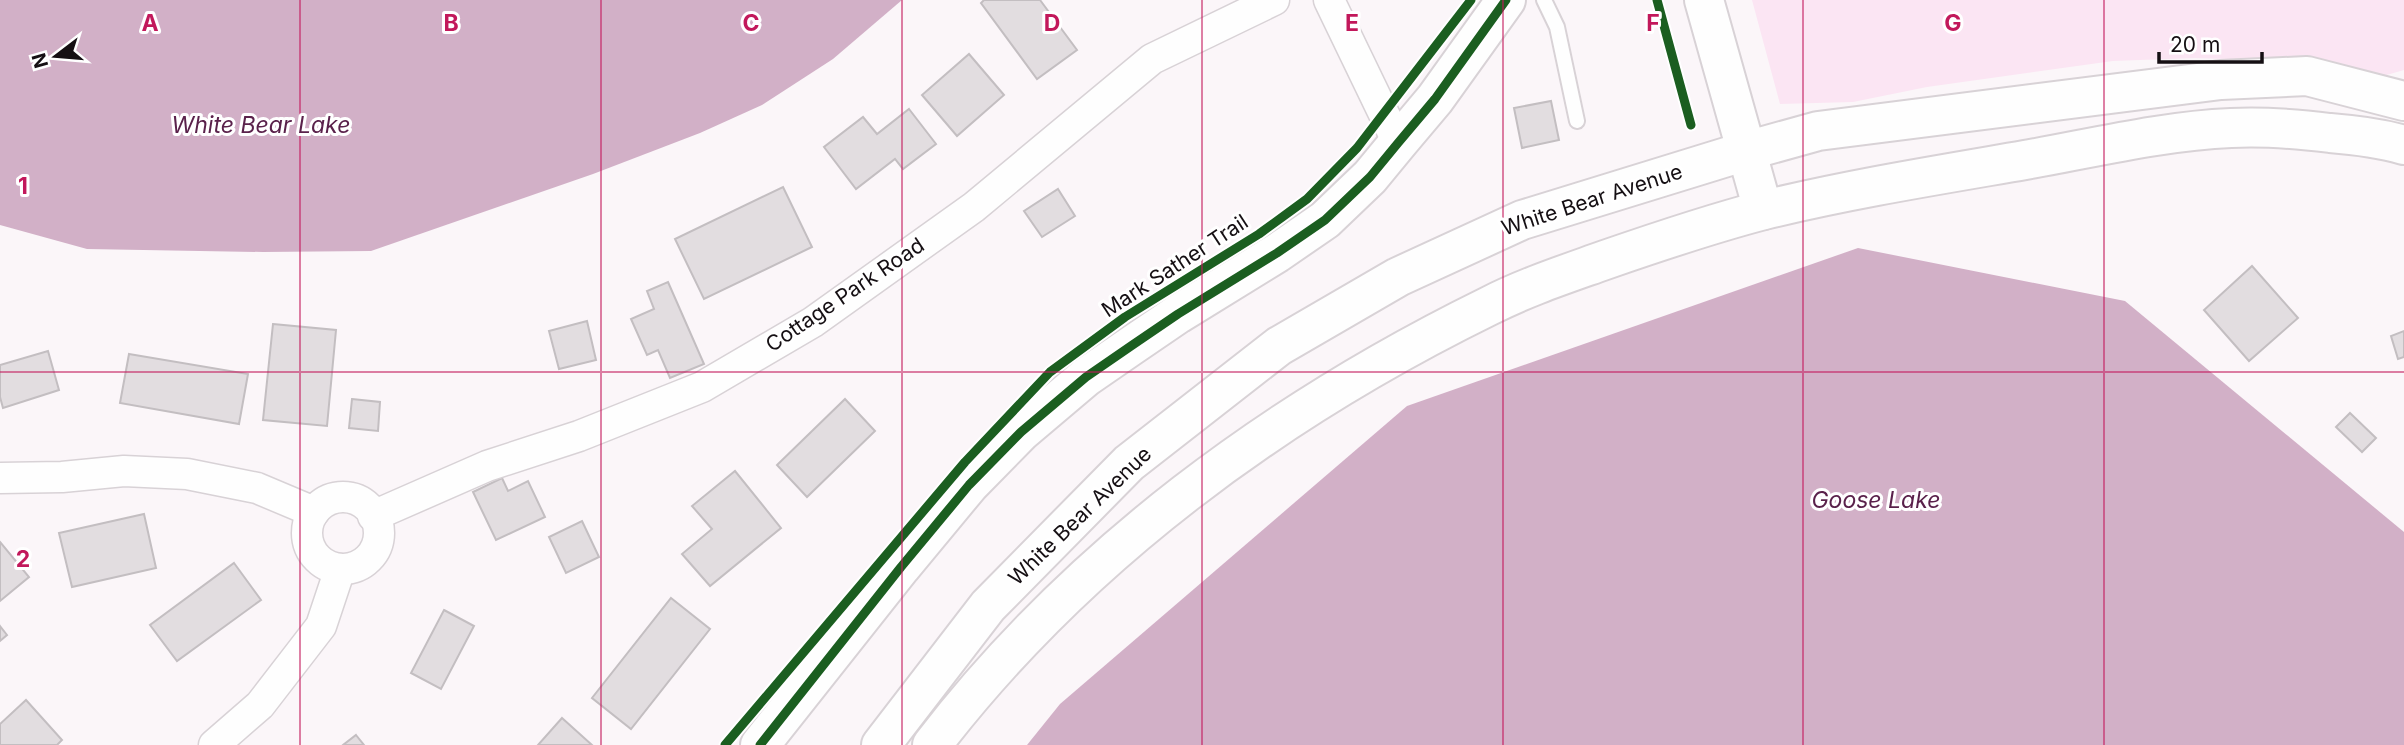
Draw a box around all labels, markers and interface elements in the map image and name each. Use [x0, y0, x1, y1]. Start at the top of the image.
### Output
text: A [141, 9, 159, 37]
text: B [443, 9, 459, 37]
text: C [742, 9, 760, 37]
text: D [1044, 9, 1060, 37]
text: E [1345, 9, 1359, 37]
text: F [1646, 9, 1660, 37]
text: G [1944, 9, 1962, 37]
north arrow [21, 21, 91, 91]
scale bar [2159, 21, 2262, 65]
text: 20 m [2170, 32, 2220, 57]
text: N [27, 50, 53, 71]
water label: White Bear Lake [172, 111, 350, 139]
street label: White Bear Avenue [1498, 158, 1685, 241]
text: 1 [18, 172, 28, 200]
street label: Mark Sather Trail [1097, 209, 1253, 322]
street label: Cottage Park Road [761, 232, 929, 357]
street label: White Bear Avenue [1003, 441, 1156, 590]
water label: Goose Lake [1811, 486, 1941, 514]
text: 2 [16, 545, 30, 573]

